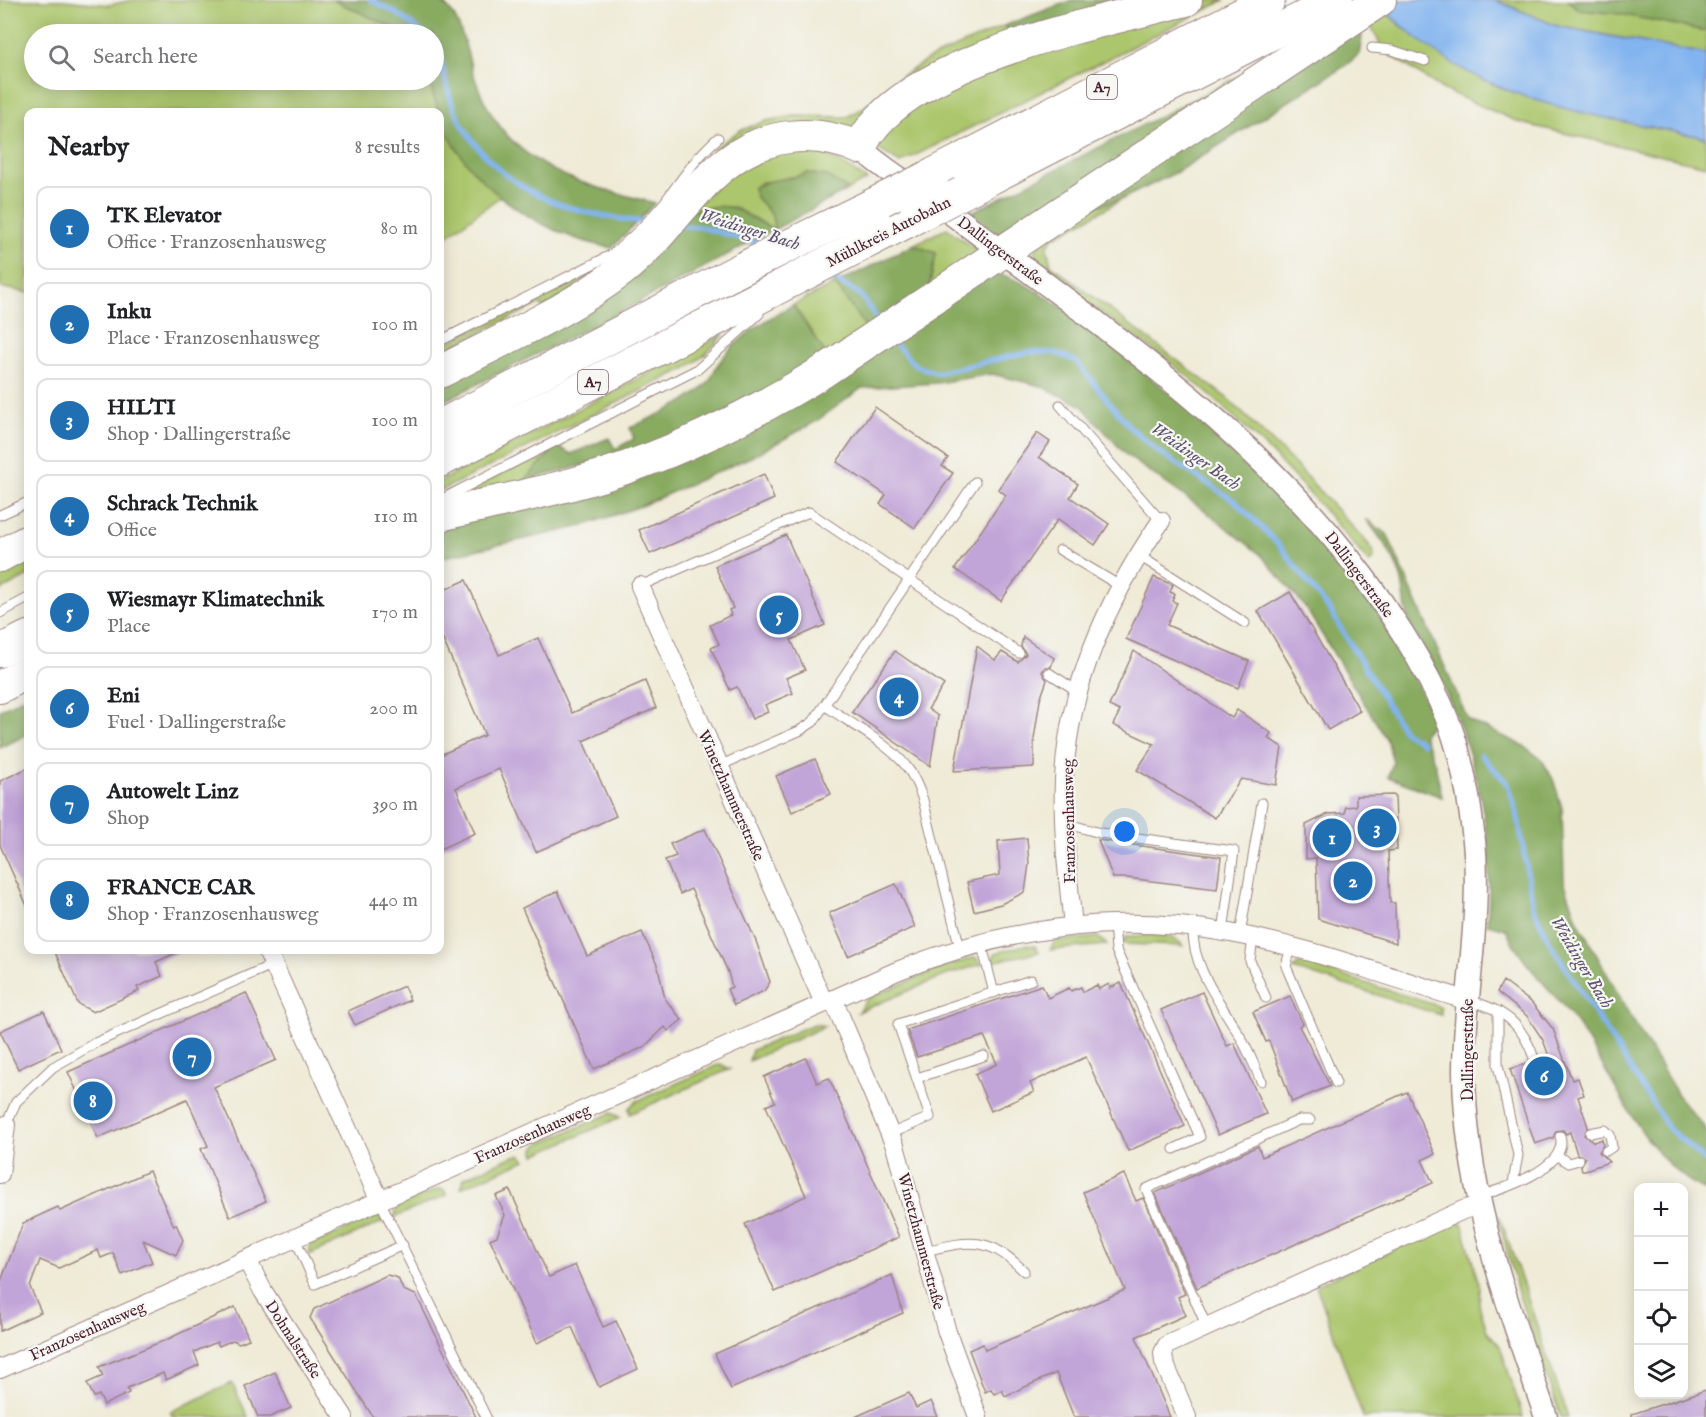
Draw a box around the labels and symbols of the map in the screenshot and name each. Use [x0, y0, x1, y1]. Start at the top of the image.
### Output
road number: A7 [1087, 75, 1117, 99]
street label: Mühlkreis Autobahn [823, 193, 955, 273]
water label: Weidinger Bach [697, 204, 803, 257]
street label: Dallingerstraße [953, 213, 1047, 290]
road number: A7 [578, 370, 608, 394]
water label: Weidinger Bach [1146, 418, 1245, 497]
street label: Dallingerstraße [1320, 528, 1397, 622]
pin: 5 [760, 592, 798, 638]
pin: 4 [880, 674, 918, 720]
street label: Winetzhammerstraße [692, 727, 768, 864]
street label: Franzosenhausweg [1059, 758, 1081, 883]
pin: 3 [1358, 806, 1396, 850]
pin: 1 [1312, 816, 1352, 860]
your location [1110, 817, 1139, 846]
pin: 2 [1334, 858, 1372, 904]
water label: Weidinger Bach [1544, 912, 1617, 1013]
street label: Dallingerstraße [1459, 999, 1479, 1101]
pin: 7 [172, 1034, 212, 1080]
pin: 6 [1524, 1054, 1564, 1098]
pin: 8 [74, 1078, 112, 1124]
street label: Franzosenhausweg [472, 1100, 594, 1169]
street label: Winetzhammerstraße [892, 1171, 948, 1312]
street label: Franzosenhausweg [27, 1297, 149, 1366]
street label: Dohnalstraße [260, 1297, 325, 1383]

